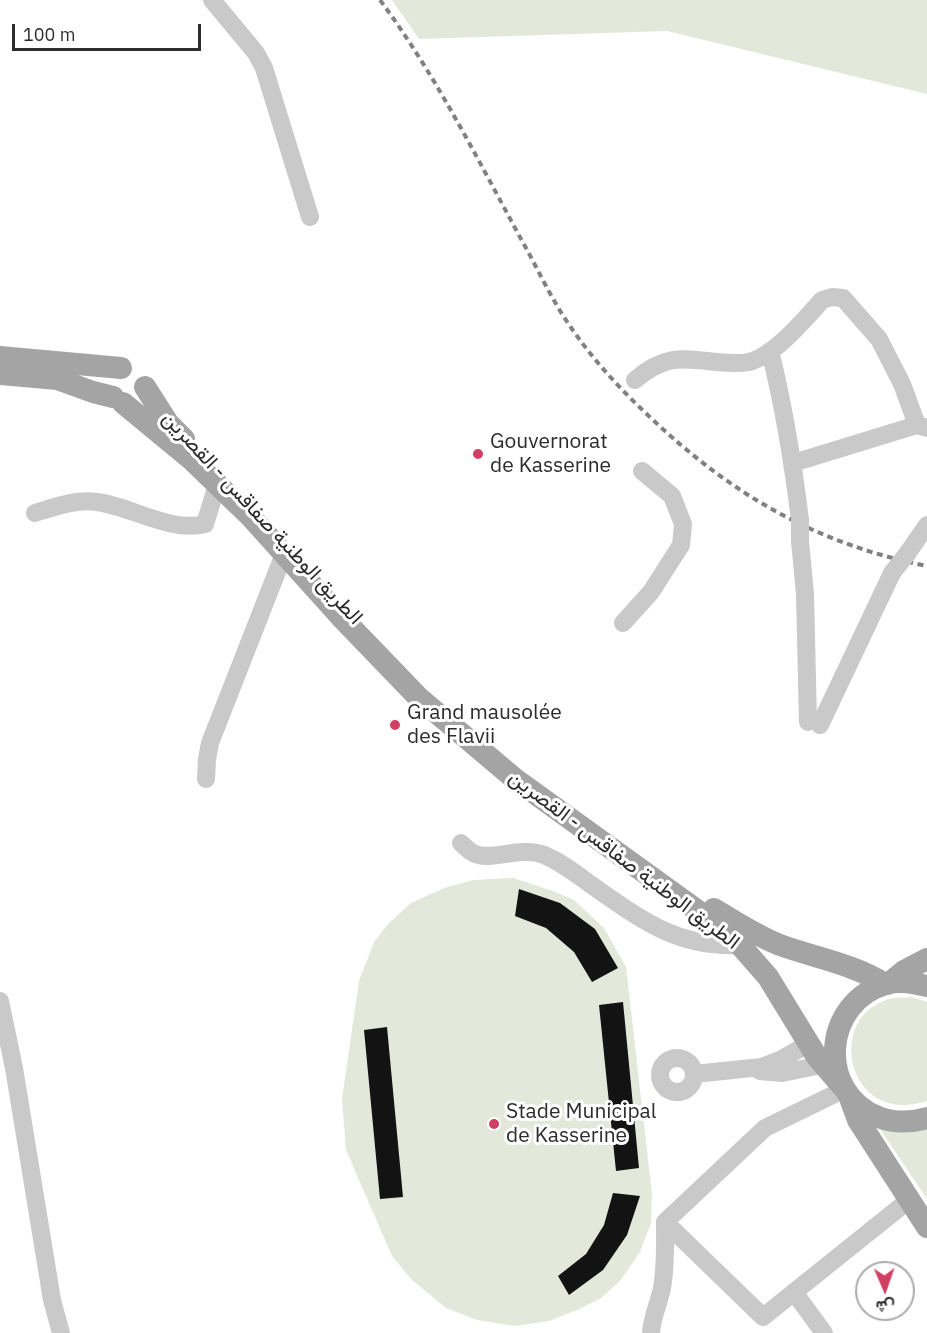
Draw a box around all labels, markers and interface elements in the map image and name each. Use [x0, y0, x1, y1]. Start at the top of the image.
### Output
scale bar [15, 12, 204, 50]
text: 100 m [23, 23, 75, 46]
street label: الطريق الوطنية صفاقس - القصرين [156, 406, 368, 630]
place label: Gouvernorat de Kasserine [490, 429, 611, 479]
marker: Gouvernorat de Kasserine [471, 447, 485, 461]
place label: Grand mausolée des Flavii [407, 700, 562, 750]
marker: Grand mausolée des Flavii [388, 718, 402, 732]
street label: الطريق الوطنية صفاقس - القصرين [504, 765, 744, 955]
place label: Stade Municipal de Kasserine [506, 1099, 657, 1149]
marker: Stade Municipal de Kasserine [487, 1117, 501, 1131]
north arrow [855, 1261, 915, 1321]
text: ش [876, 1297, 896, 1317]

